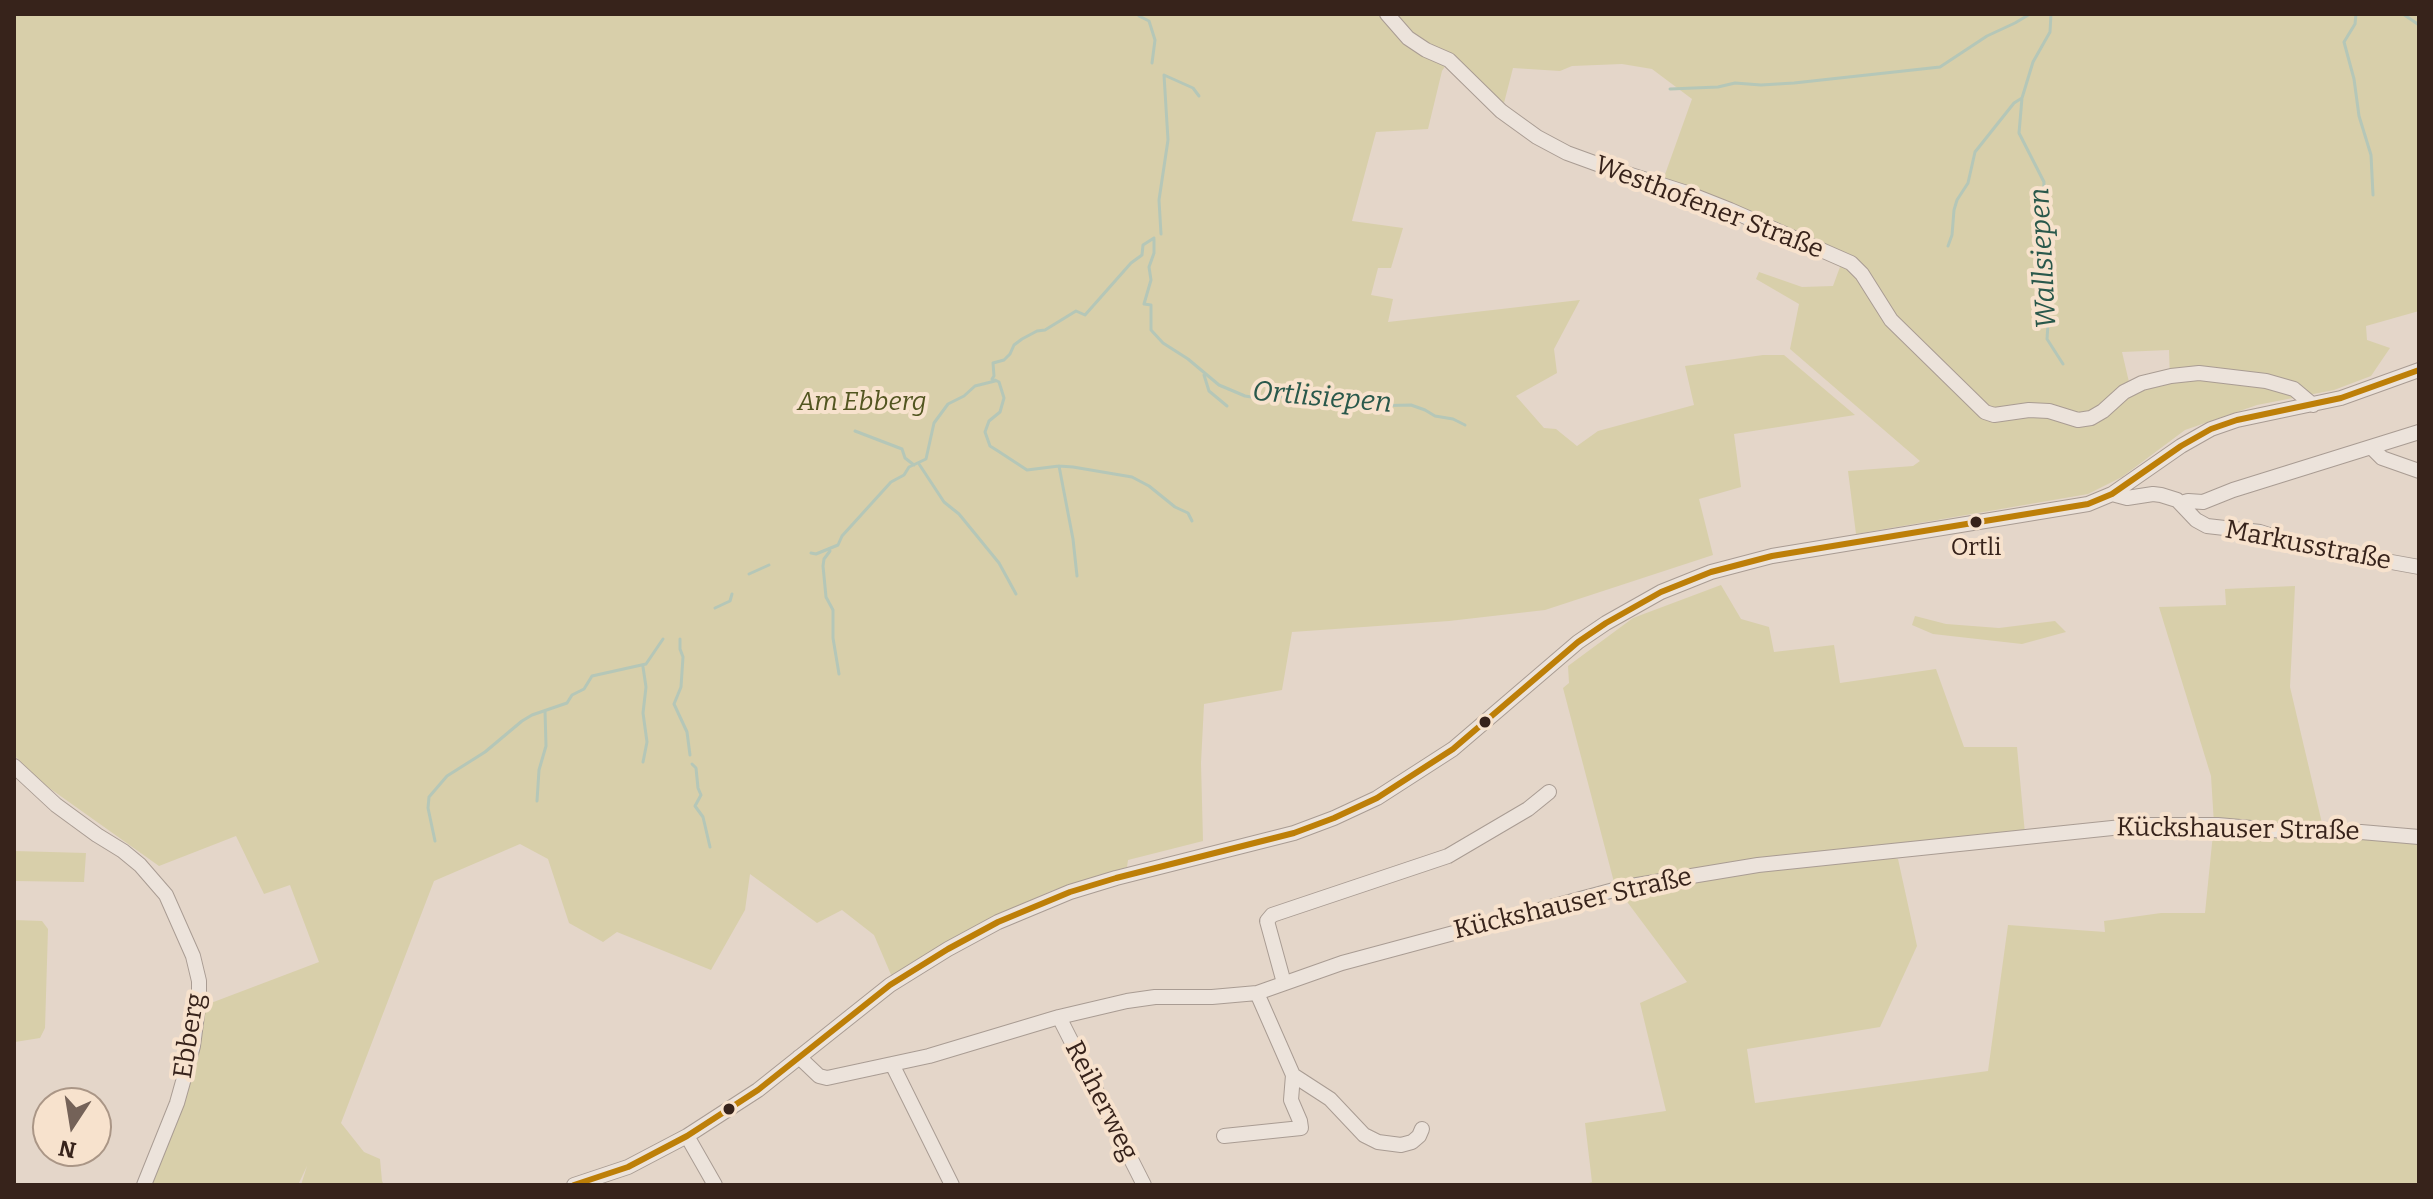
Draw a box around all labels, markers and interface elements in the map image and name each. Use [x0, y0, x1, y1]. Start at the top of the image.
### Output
street label: Westhofener Straße [1590, 150, 1828, 266]
water label: Wallsiepen [2024, 187, 2064, 329]
water label: Ortlisiepen [1251, 375, 1393, 421]
park label: Am Ebberg [797, 387, 927, 419]
marker: Ortli [1968, 514, 1984, 530]
street label: Markusstraße [2222, 515, 2394, 577]
place label: Ortli [1951, 534, 2001, 562]
unlabelled marker [1477, 714, 1493, 730]
street label: Kückshauser Straße [2116, 812, 2360, 848]
street label: Kückshauser Straße [1451, 861, 1695, 947]
street label: Ebberg [168, 991, 212, 1081]
street label: Reiherweg [1058, 1036, 1144, 1166]
north arrow [32, 1087, 112, 1167]
unlabelled marker [721, 1101, 737, 1117]
text: N [56, 1134, 78, 1164]

